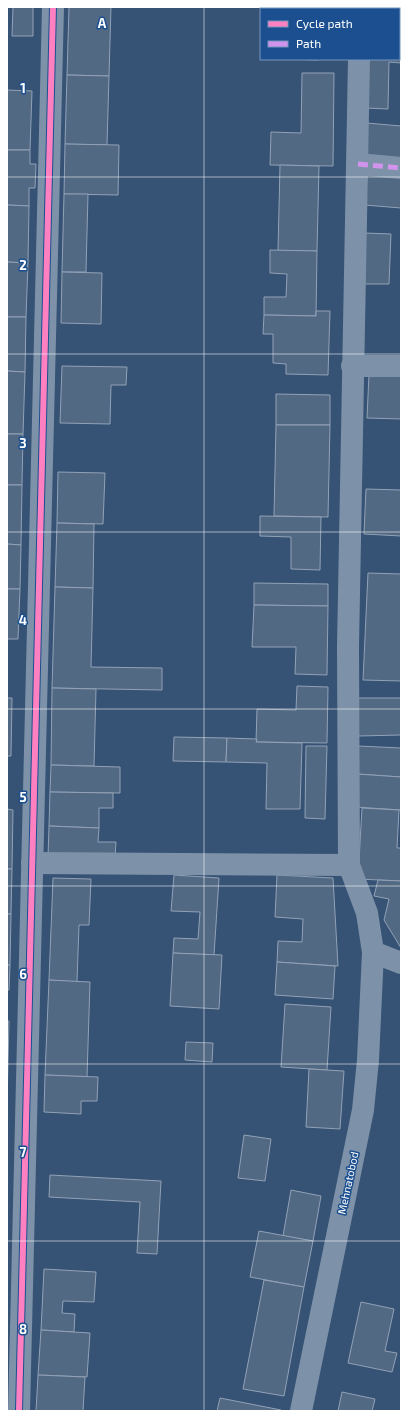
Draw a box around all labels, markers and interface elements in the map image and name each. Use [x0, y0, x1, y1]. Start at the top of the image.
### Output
legend [260, 8, 400, 60]
text: A [98, 15, 107, 31]
text: Cycle path [296, 16, 353, 30]
text: Path [296, 36, 321, 50]
text: 1 [20, 80, 26, 96]
text: 2 [19, 257, 27, 273]
text: 3 [19, 435, 27, 451]
text: 4 [19, 612, 27, 628]
text: 5 [19, 789, 27, 805]
text: 6 [19, 966, 27, 982]
text: 7 [20, 1144, 27, 1160]
street label: Mehnatobod [335, 1150, 360, 1215]
text: 8 [19, 1321, 27, 1337]

